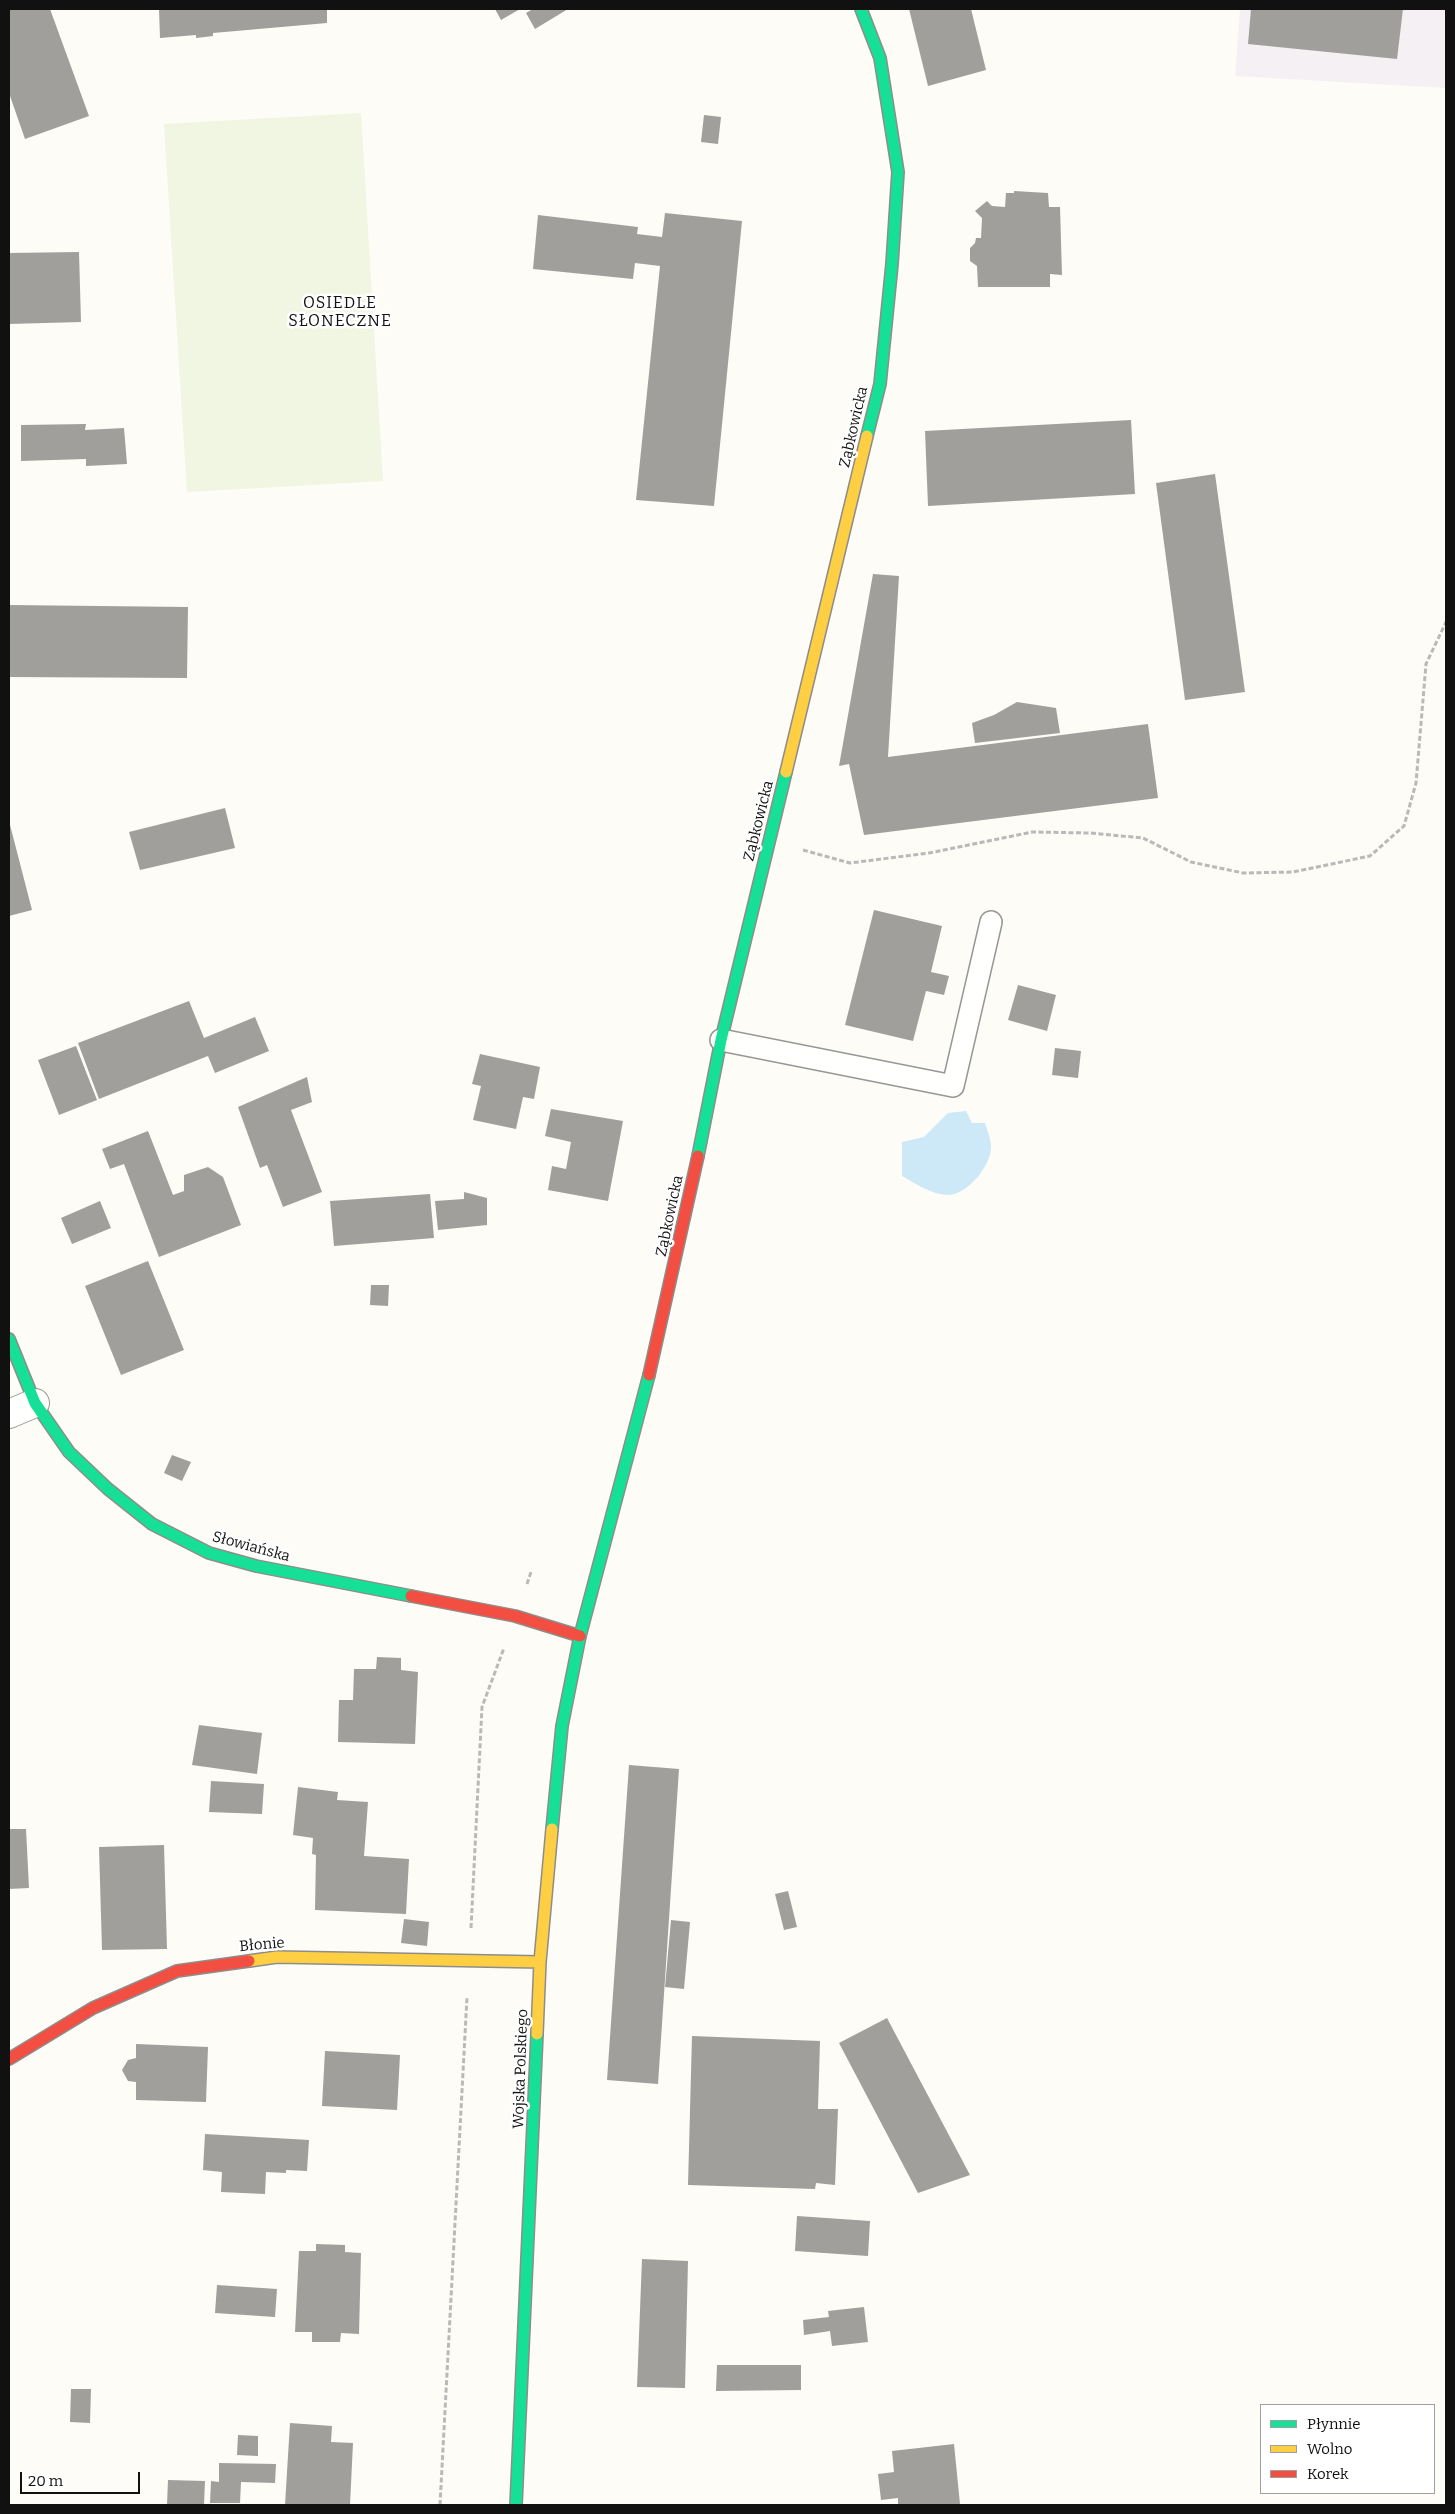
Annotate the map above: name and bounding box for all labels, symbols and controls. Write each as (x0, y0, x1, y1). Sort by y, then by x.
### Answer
district label: OSIEDLE SŁONECZNE (287, 294, 393, 332)
street label: Ząbkowicka (836, 385, 872, 469)
street label: Ząbkowicka (740, 779, 778, 863)
street label: Ząbkowicka (653, 1174, 687, 1258)
street label: Słowiańska (210, 1528, 292, 1566)
street label: Błonie (239, 1934, 285, 1956)
street label: Wojska Polskiego (510, 2009, 532, 2129)
legend (1260, 2404, 1435, 2494)
text: Płynnie (1307, 2415, 1361, 2433)
text: Wolno (1307, 2440, 1352, 2458)
scale bar (22, 2462, 142, 2494)
text: Korek (1307, 2465, 1349, 2483)
text: 20 m (28, 2472, 63, 2490)

